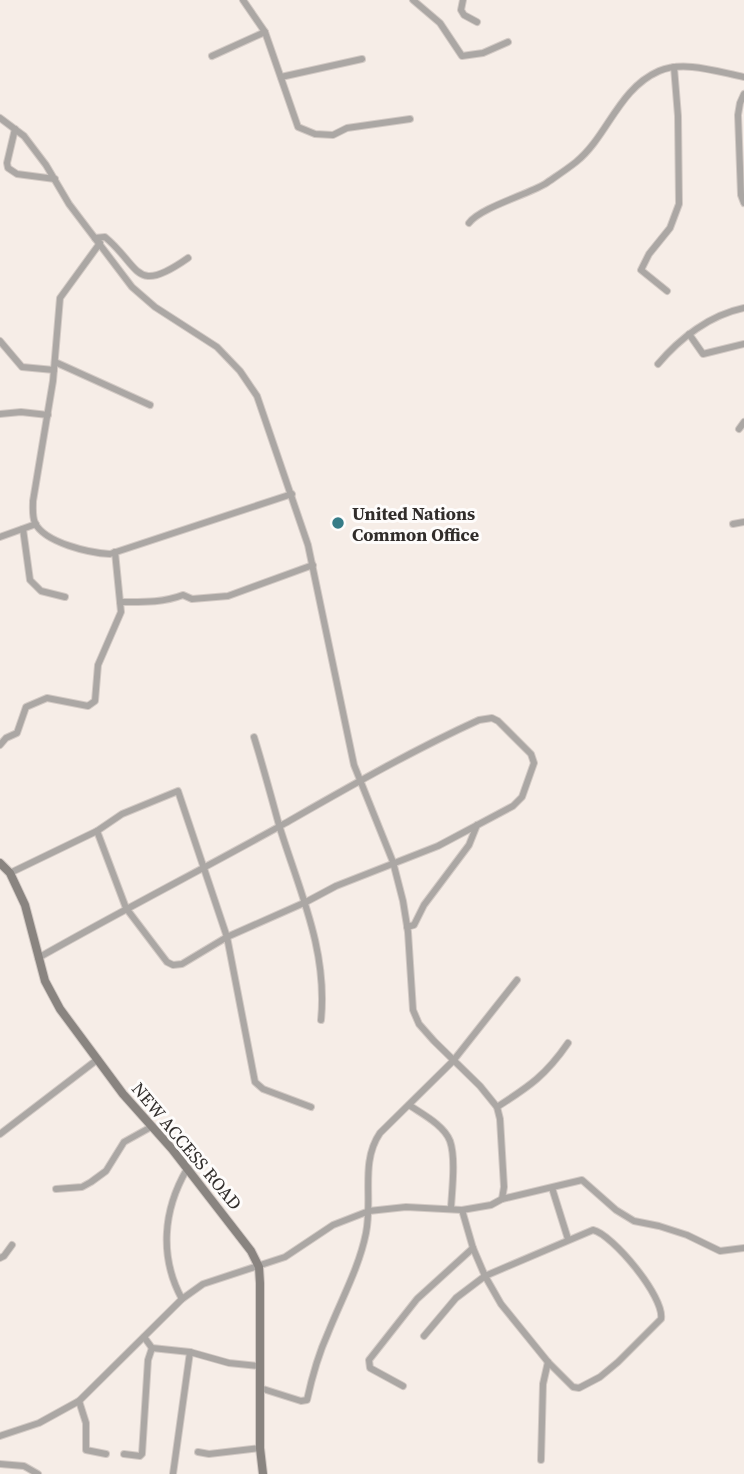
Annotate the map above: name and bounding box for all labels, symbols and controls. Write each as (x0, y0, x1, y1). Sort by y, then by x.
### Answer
place label: United Nations Common Office (352, 501, 479, 547)
marker: United Nations Common Office (330, 515, 346, 531)
street label: NEW ACCESS ROAD (126, 1077, 248, 1215)

